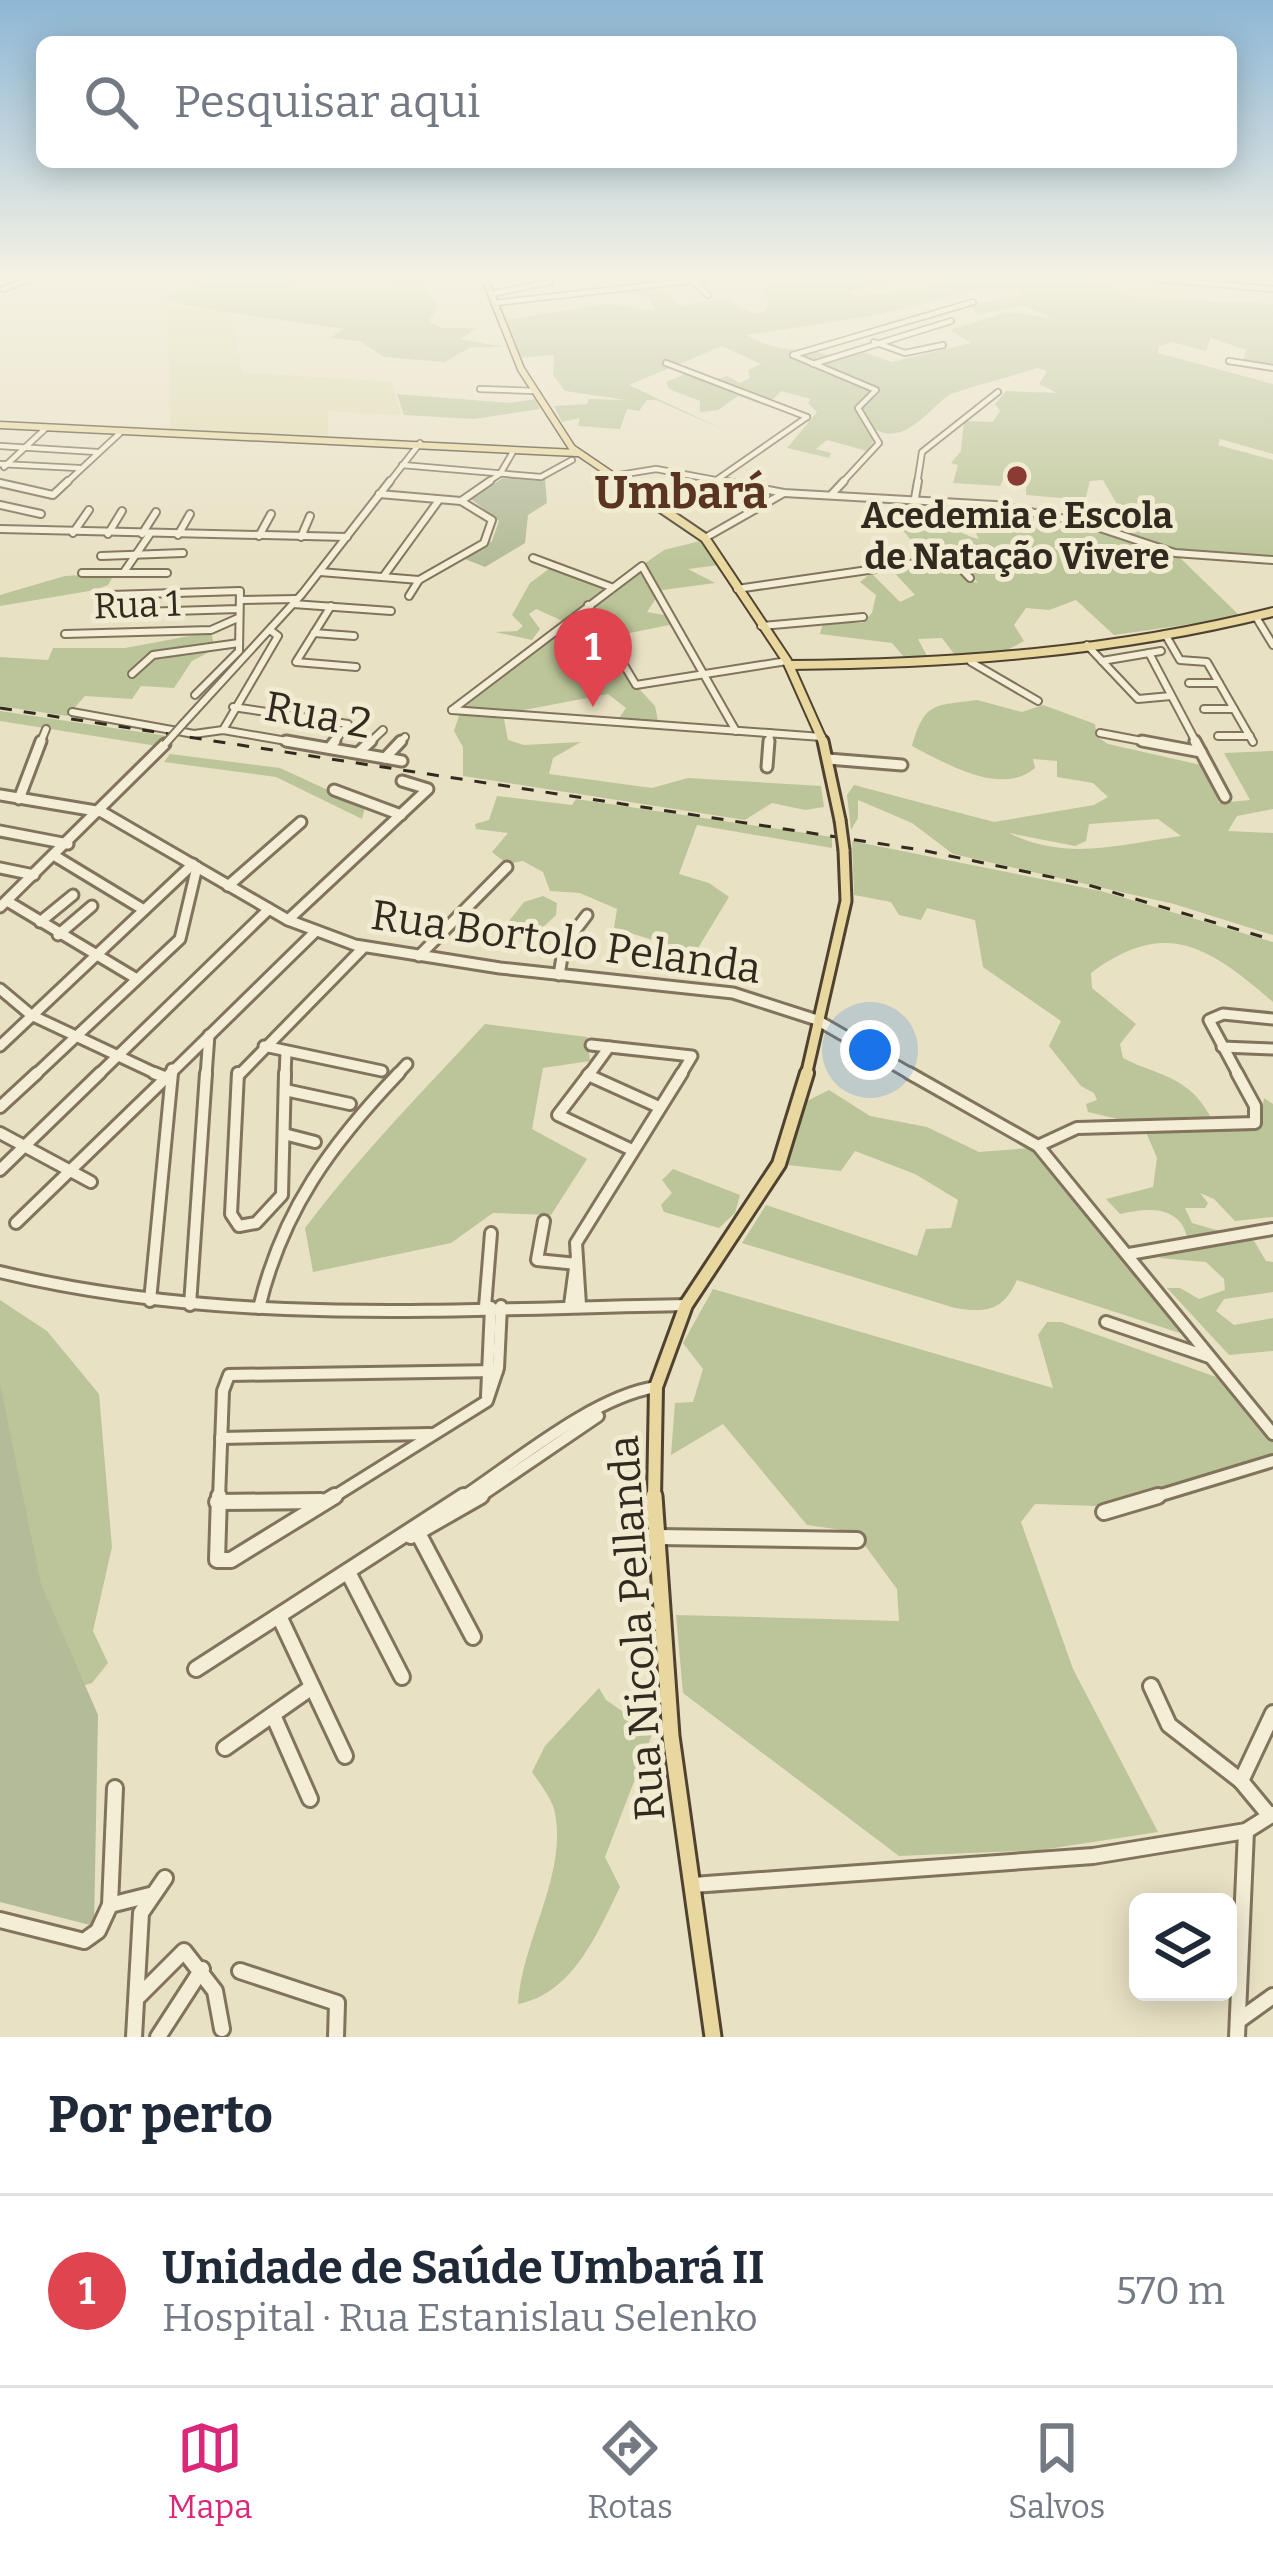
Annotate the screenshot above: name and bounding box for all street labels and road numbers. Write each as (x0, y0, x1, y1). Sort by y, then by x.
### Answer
street label: Rua 1 (93, 581, 182, 629)
street label: Rua 2 (261, 681, 375, 749)
street label: Rua Bortolo Pelanda (368, 890, 764, 994)
street label: Rua Nicola Pellanda (599, 1434, 675, 1822)

